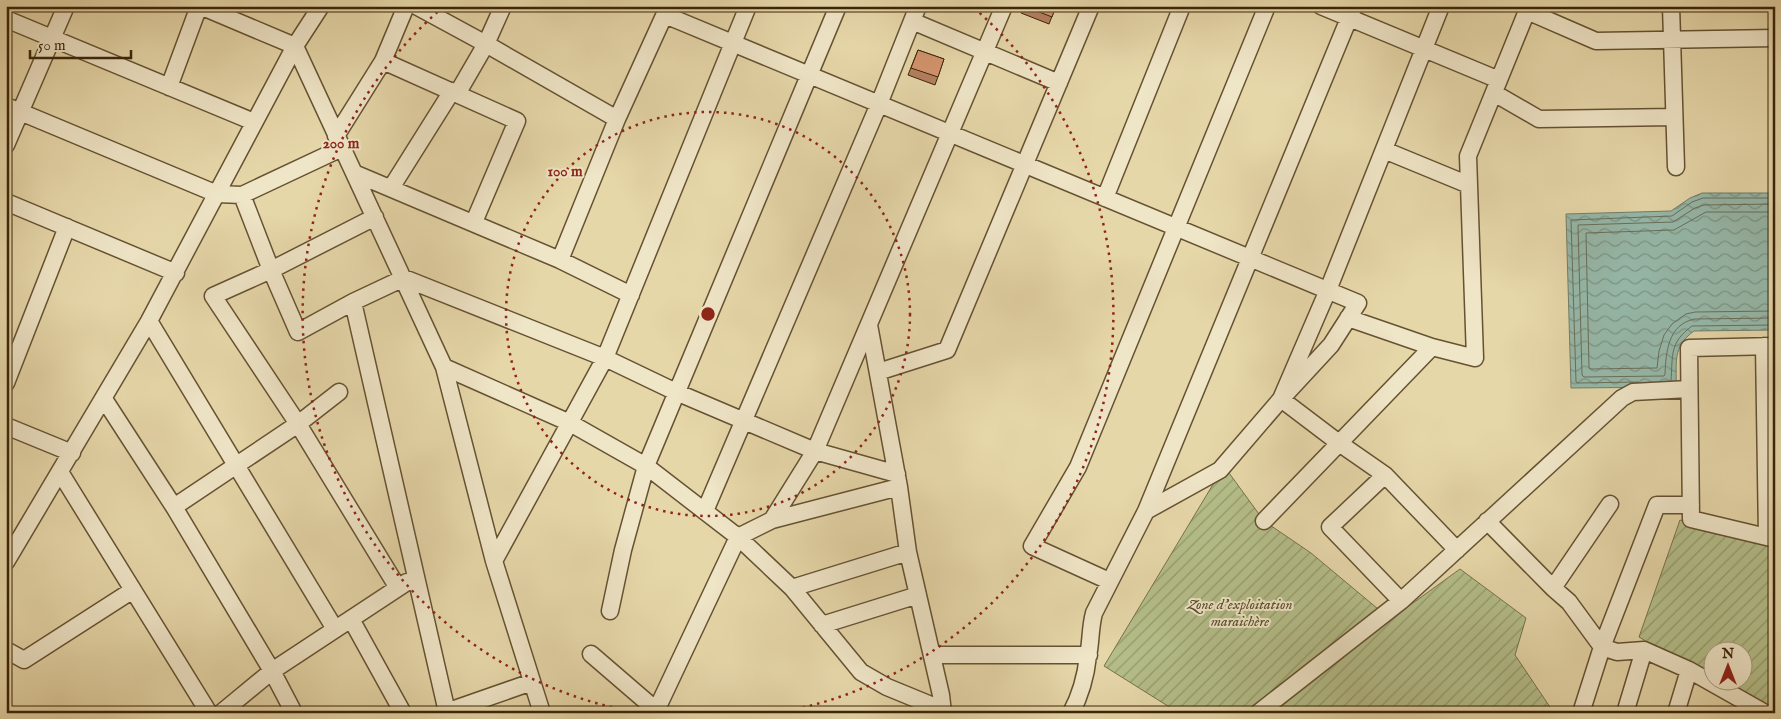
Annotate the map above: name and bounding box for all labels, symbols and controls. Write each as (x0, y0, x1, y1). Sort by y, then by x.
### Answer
scale bar (30, 28, 131, 60)
text: 50 m (38, 36, 66, 55)
text: 200 m (323, 134, 360, 153)
text: 100 m (547, 162, 583, 181)
centre of rings (699, 305, 717, 323)
park label: Zone d'exploitation maraichère (1186, 595, 1292, 631)
north arrow (1704, 642, 1754, 692)
text: N (1721, 645, 1734, 663)

